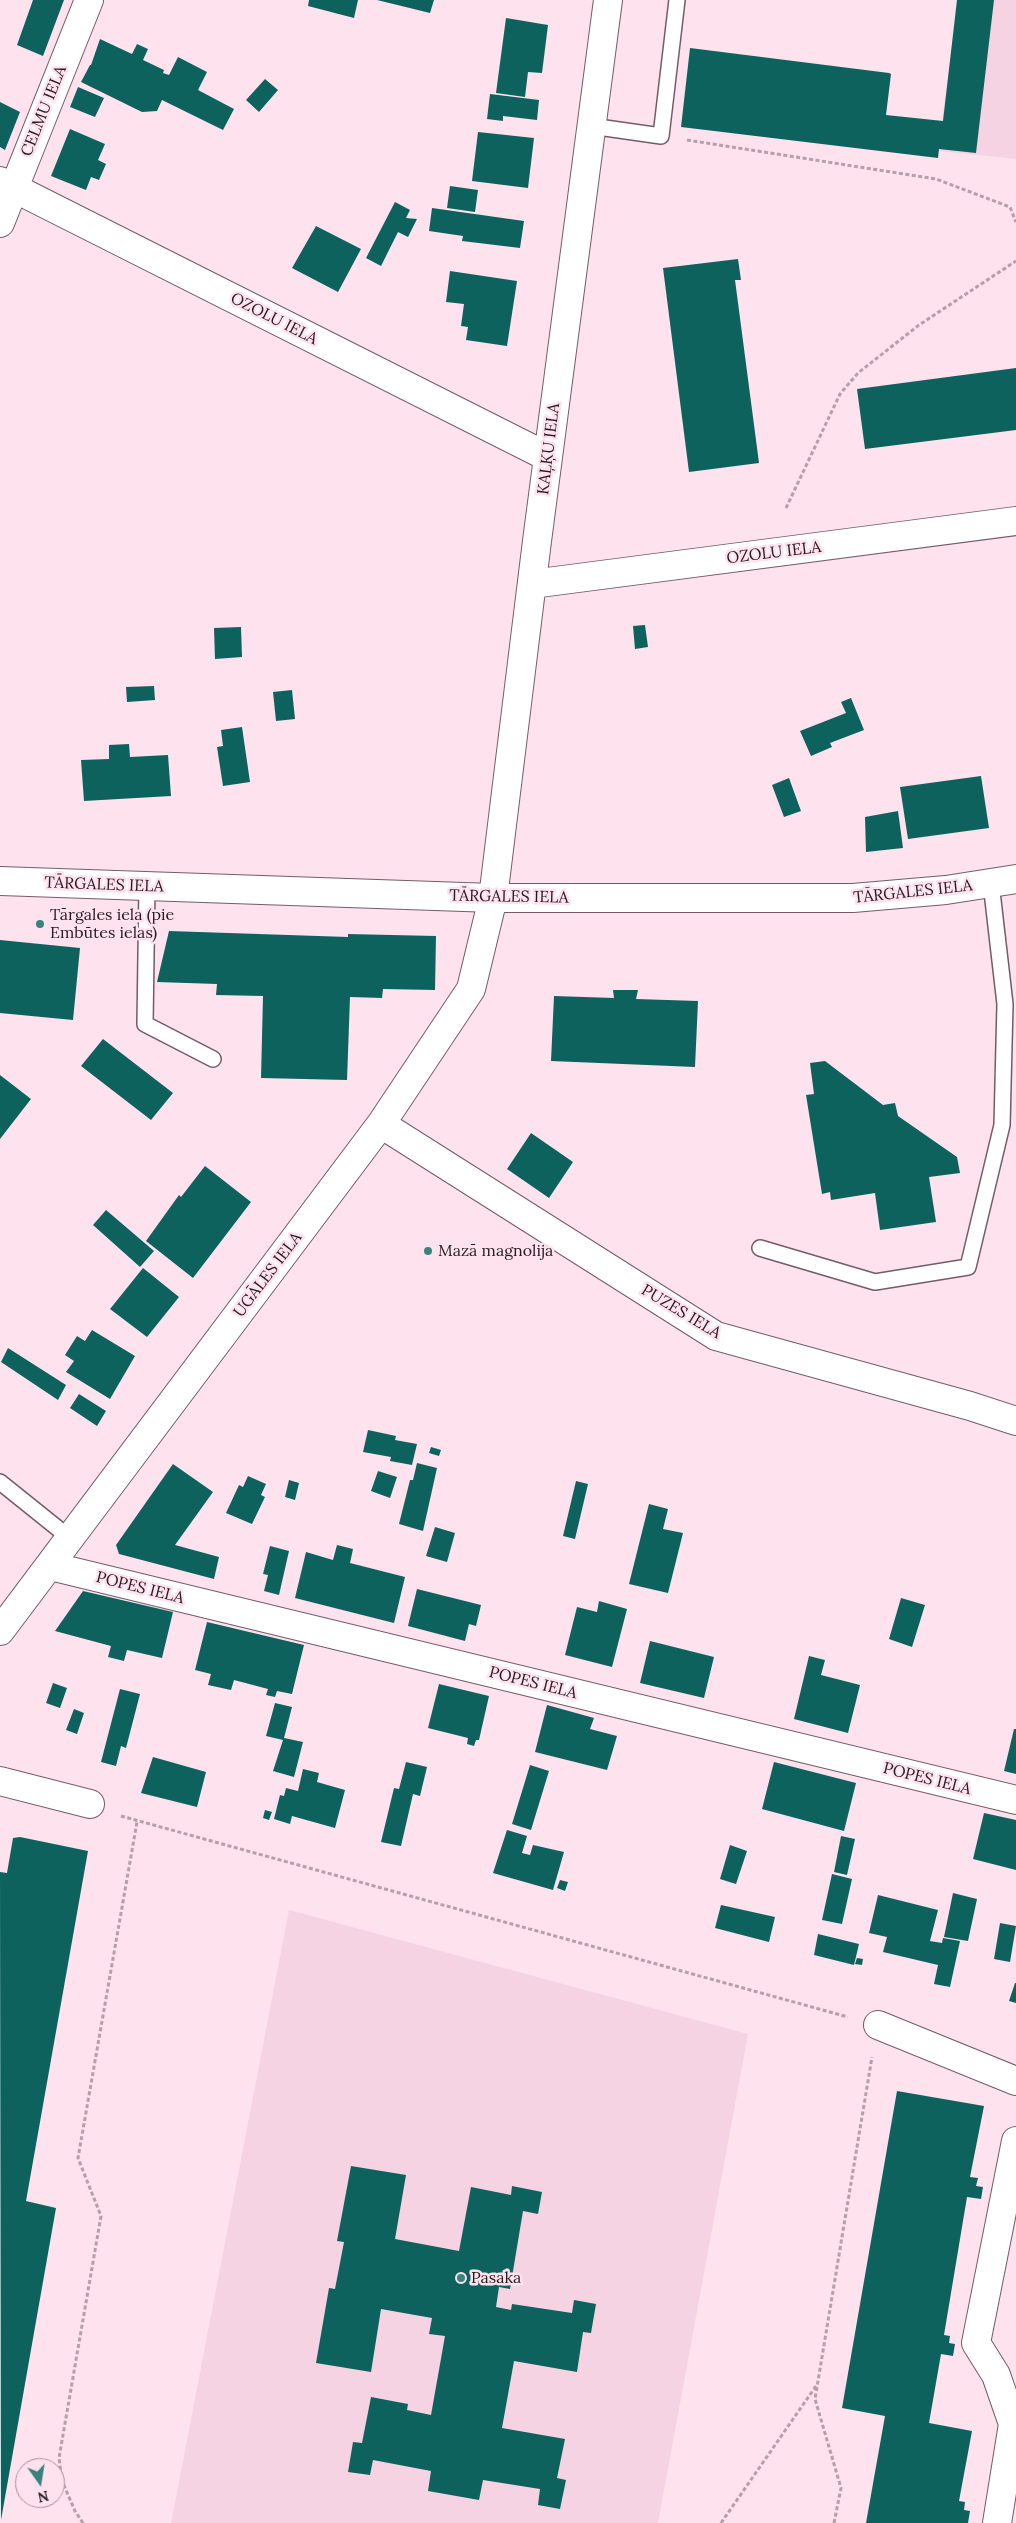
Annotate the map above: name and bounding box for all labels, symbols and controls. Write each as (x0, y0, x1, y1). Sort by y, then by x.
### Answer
street label: CELMU IELA (17, 63, 71, 159)
street label: OZOLU IELA (227, 289, 321, 349)
street label: KAĻĶU IELA (534, 402, 564, 496)
street label: OZOLU IELA (726, 538, 822, 568)
street label: TĀRGALES IELA (44, 873, 164, 897)
street label: TĀRGALES IELA (853, 876, 973, 908)
street label: TĀRGALES IELA (449, 886, 569, 908)
place label: Tārgales iela (pie Embūtes ielas) (50, 905, 174, 943)
marker: Tārgales iela (pie Embūtes ielas) (34, 918, 46, 930)
street label: UGĀLES IELA (230, 1229, 306, 1321)
place label: Mazā magnolija (438, 1241, 553, 1261)
marker: Mazā magnolija (422, 1245, 434, 1257)
street label: PUZES IELA (638, 1281, 724, 1343)
street label: POPES IELA (94, 1568, 186, 1608)
street label: POPES IELA (487, 1663, 579, 1703)
street label: POPES IELA (881, 1759, 973, 1799)
place label: Pasaka (471, 2268, 521, 2288)
marker: Pasaka (455, 2272, 467, 2284)
north arrow (15, 2458, 65, 2508)
text: N (36, 2487, 50, 2507)

